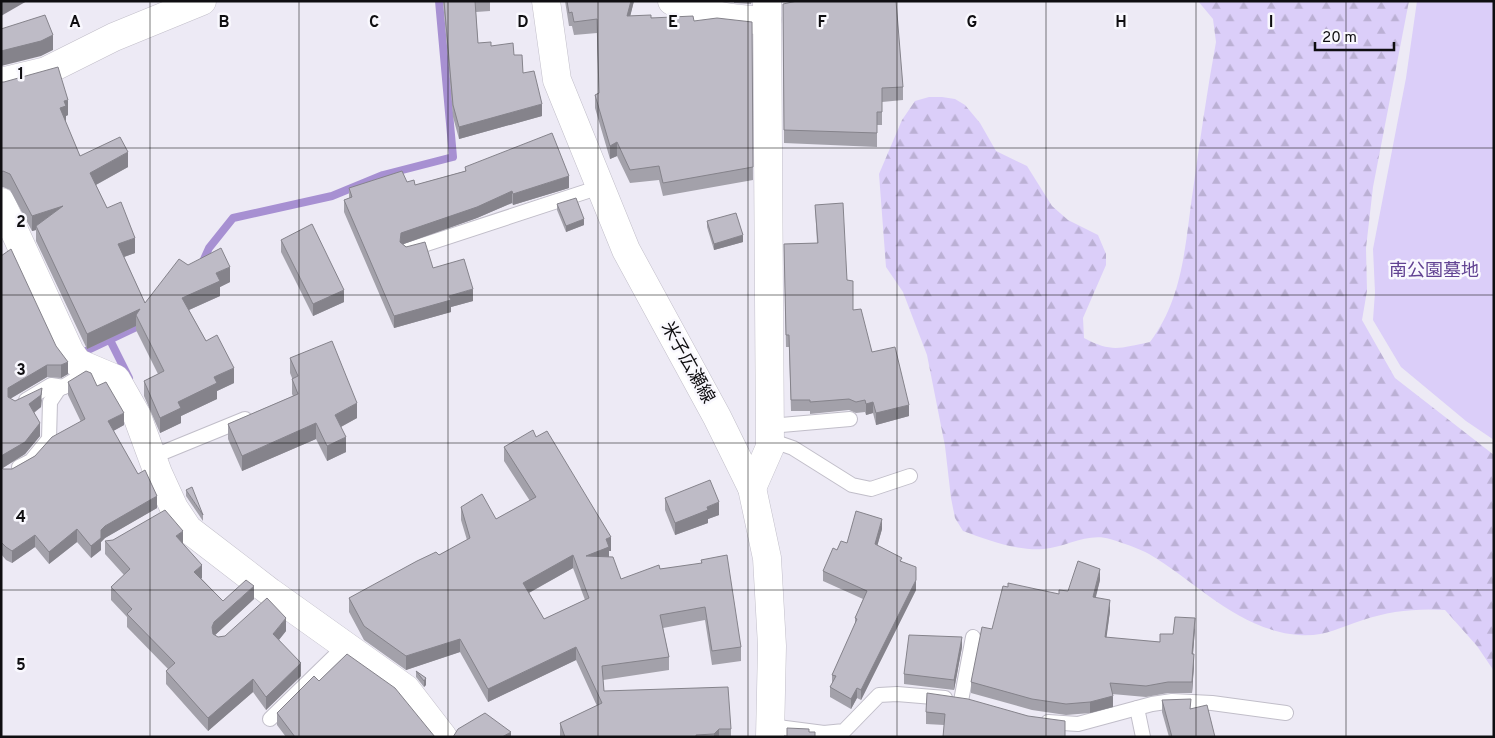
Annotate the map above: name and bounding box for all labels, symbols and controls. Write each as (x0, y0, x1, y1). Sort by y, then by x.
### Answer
text: A (69, 13, 81, 33)
text: B (218, 13, 230, 33)
text: C (369, 13, 379, 33)
text: D (517, 13, 529, 33)
text: E (668, 13, 678, 33)
text: F (817, 13, 827, 33)
text: G (967, 13, 977, 33)
text: H (1115, 13, 1127, 33)
text: I (1269, 13, 1273, 33)
scale bar (1315, 20, 1394, 52)
text: 20 m (1322, 29, 1357, 48)
text: 1 (18, 65, 24, 85)
text: 2 (16, 213, 26, 233)
park label: 南公園墓地 (1389, 260, 1479, 283)
street label: 米子広瀬線 (655, 318, 719, 408)
text: 3 (16, 361, 26, 381)
text: 4 (16, 508, 26, 528)
text: 5 (16, 656, 26, 676)

